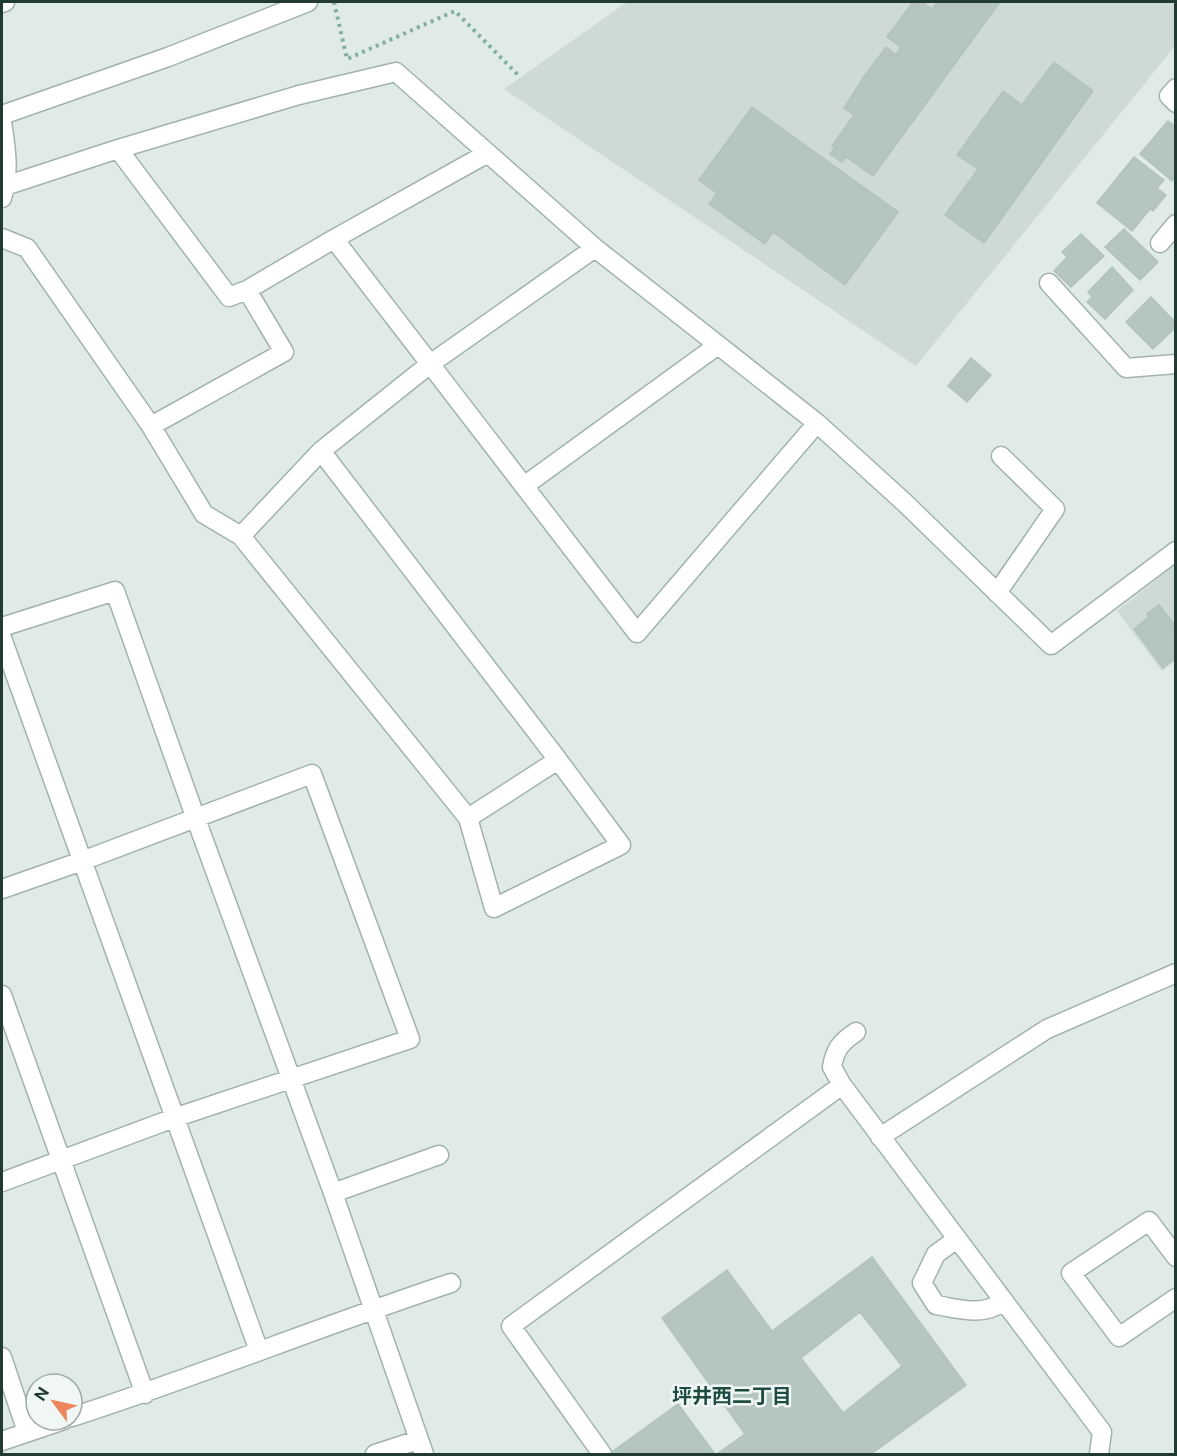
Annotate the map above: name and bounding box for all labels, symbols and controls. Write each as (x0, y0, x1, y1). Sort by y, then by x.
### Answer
north arrow (24, 1372, 84, 1432)
text: N (30, 1384, 53, 1405)
district label: 坪井西二丁目 (672, 1384, 792, 1408)

